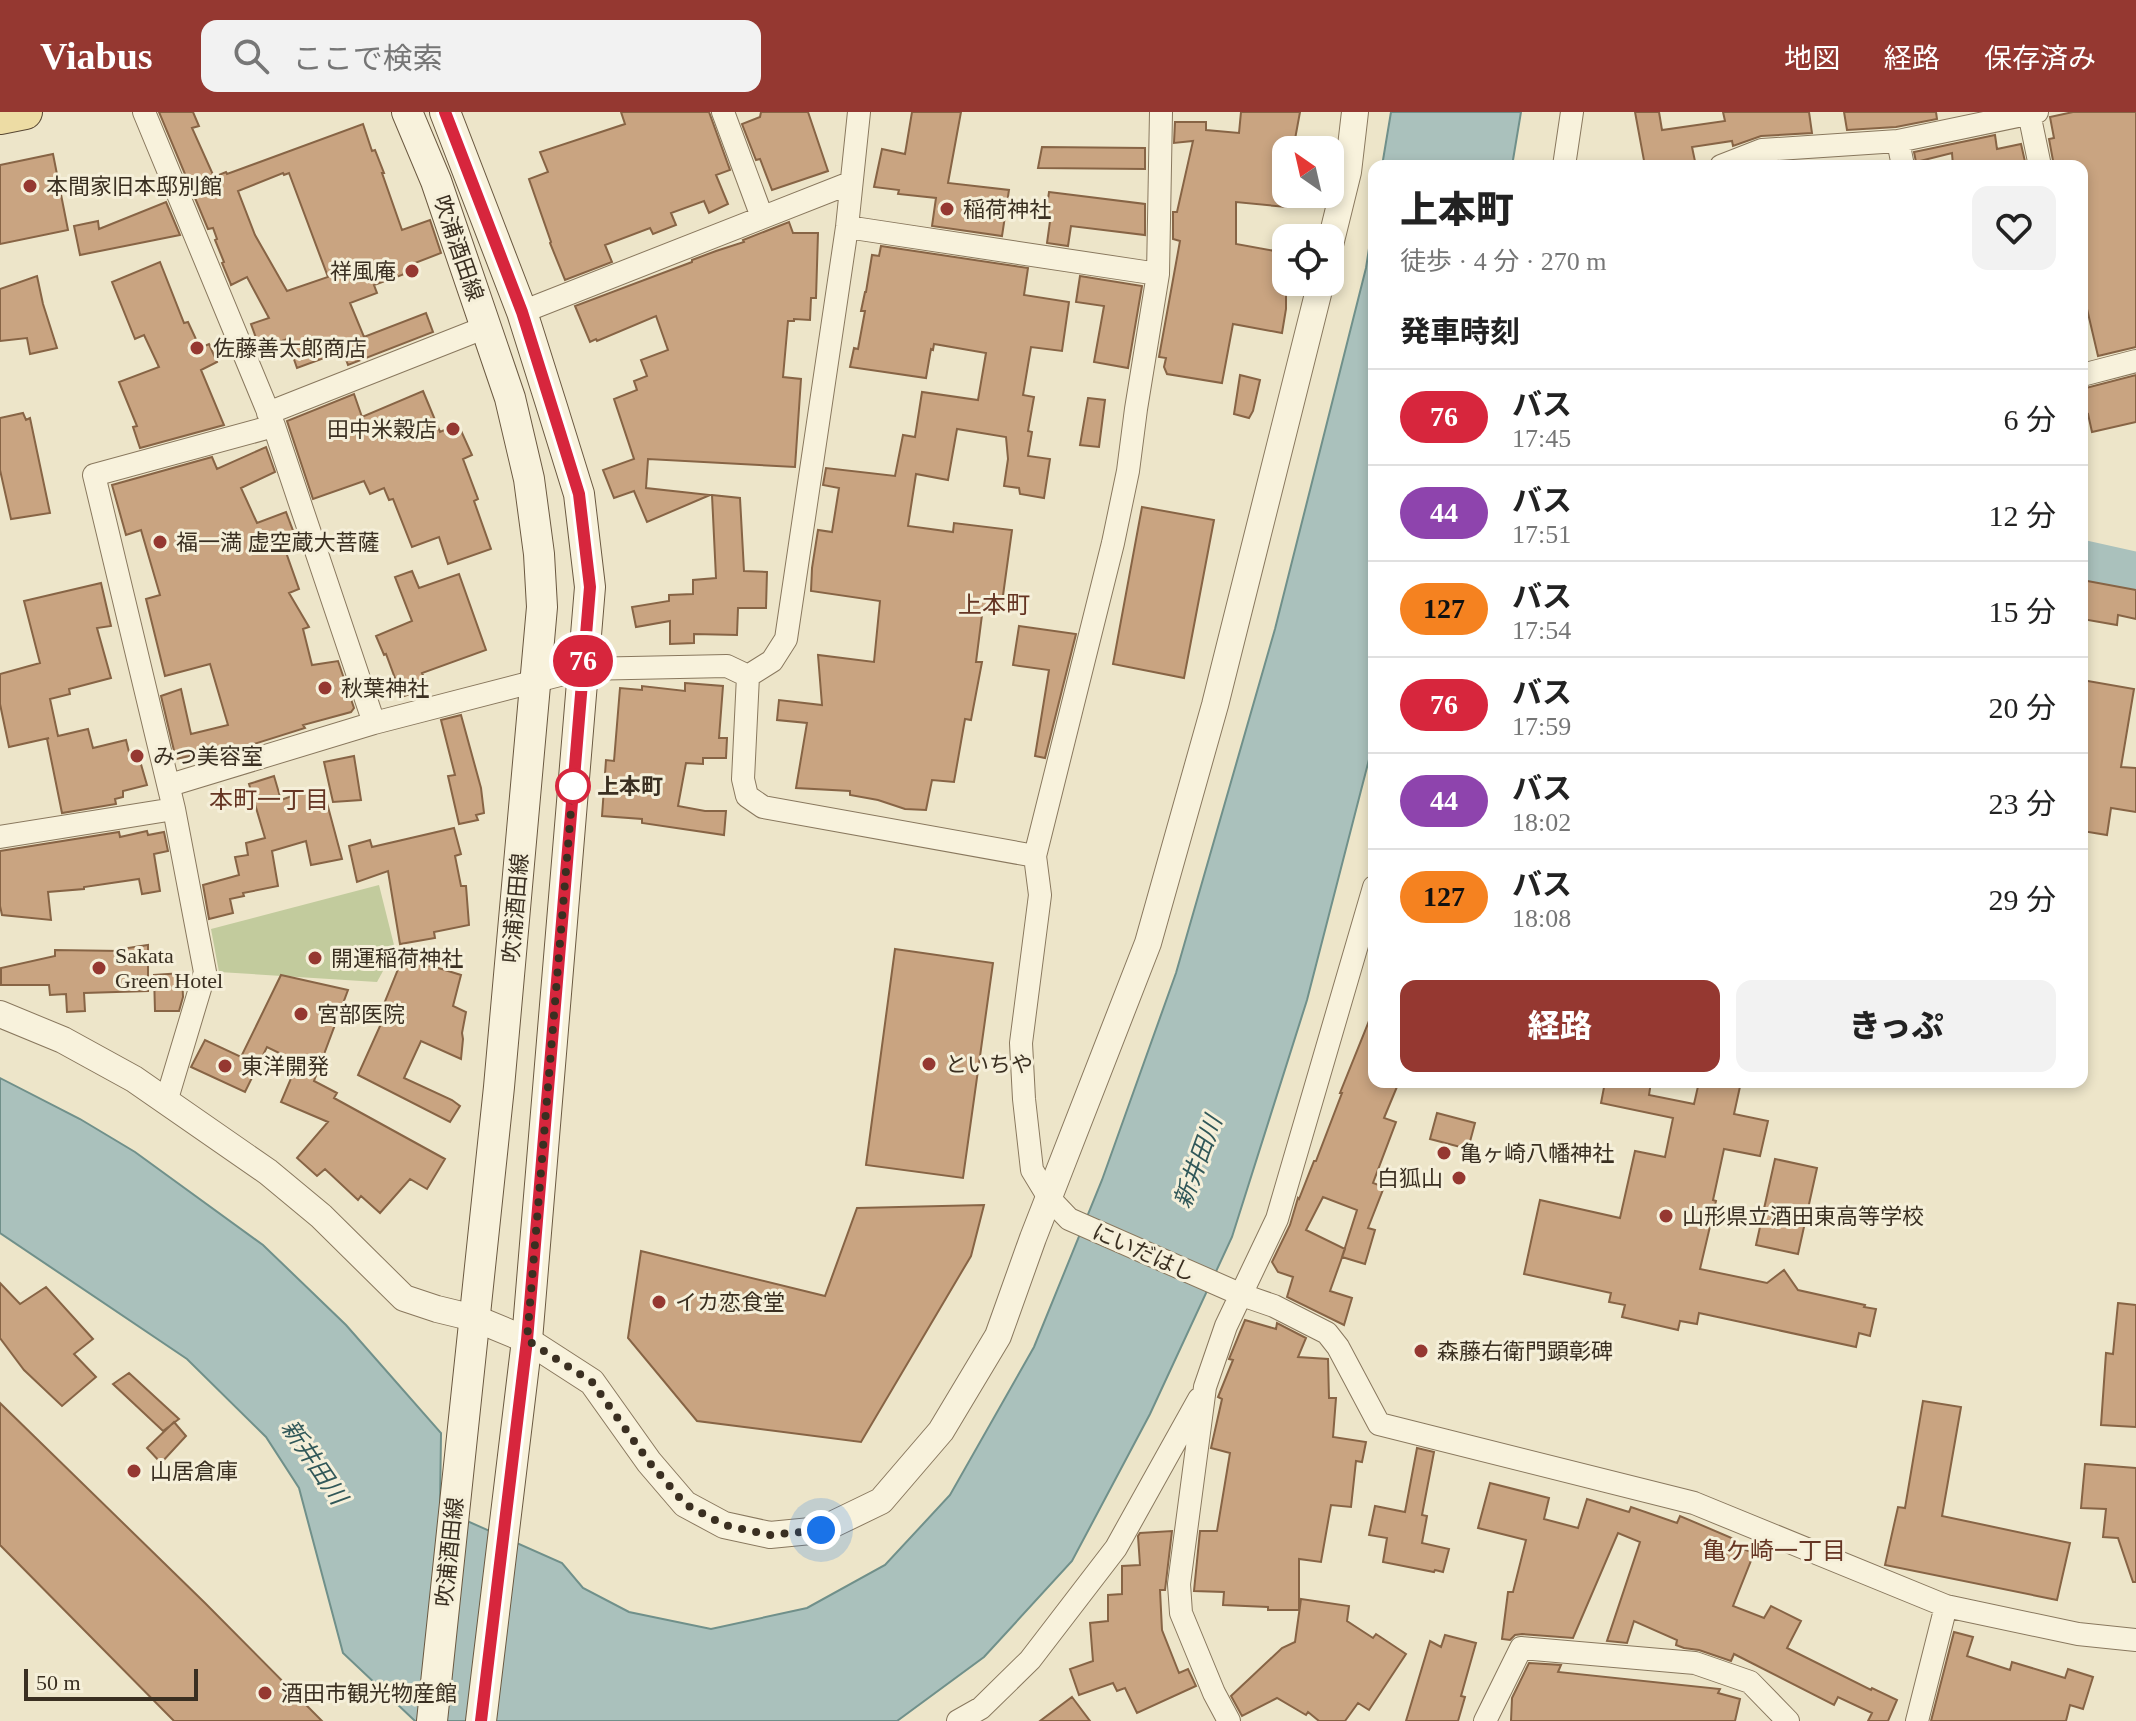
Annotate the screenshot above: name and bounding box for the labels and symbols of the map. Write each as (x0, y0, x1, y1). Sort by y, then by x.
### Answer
north arrow (1272, 136, 1344, 208)
place label: 本間家旧本邸別館 (46, 174, 222, 199)
marker: 本間家旧本邸別館 (21, 177, 39, 195)
street label: 吹浦酒田線 (429, 192, 488, 304)
place label: 稲荷神社 (963, 197, 1051, 222)
marker: 稲荷神社 (938, 200, 956, 218)
place label: 祥風庵 (330, 259, 396, 284)
marker: 祥風庵 (403, 262, 421, 280)
place label: 佐藤善太郎商店 (213, 336, 367, 361)
marker: 佐藤善太郎商店 (188, 339, 206, 357)
place label: 田中米穀店 (327, 417, 437, 442)
marker: 田中米穀店 (444, 420, 462, 438)
place label: 福一満 虚空蔵大菩薩 (176, 530, 380, 555)
marker: 福一満 虚空蔵大菩薩 (151, 533, 169, 551)
district label: 上本町 (958, 592, 1030, 618)
line badge: 76 (547, 635, 619, 687)
place label: 秋葉神社 (341, 676, 429, 701)
marker: 秋葉神社 (316, 679, 334, 697)
place label: みつ美容室 (153, 744, 263, 769)
marker: みつ美容室 (128, 747, 146, 765)
marker: 上本町 (556, 769, 590, 803)
place label: 上本町 (597, 774, 663, 799)
district label: 本町一丁目 (209, 787, 329, 813)
street label: 吹浦酒田線 (498, 852, 533, 964)
place label: Sakata Green Hotel (115, 943, 223, 993)
place label: 開運稲荷神社 (331, 946, 463, 971)
marker: 開運稲荷神社 (306, 949, 324, 967)
marker: Sakata Green Hotel (90, 959, 108, 977)
place label: 宮部医院 (317, 1002, 405, 1027)
marker: 宮部医院 (292, 1005, 310, 1023)
place label: といちや (945, 1052, 1033, 1077)
place label: 東洋開発 (241, 1054, 329, 1079)
marker: といちや (920, 1055, 938, 1073)
marker: 東洋開発 (216, 1057, 234, 1075)
water label: 新井田川 (1169, 1110, 1228, 1212)
place label: 亀ヶ崎八幡神社 (1460, 1141, 1614, 1166)
marker: 亀ヶ崎八幡神社 (1435, 1144, 1453, 1162)
place label: 白狐山 (1377, 1166, 1443, 1191)
marker: 白狐山 (1450, 1169, 1468, 1187)
place label: 山形県立酒田東高等学校 (1682, 1204, 1924, 1229)
marker: 山形県立酒田東高等学校 (1657, 1207, 1675, 1225)
street label: にいだはし (1088, 1219, 1199, 1286)
place label: イカ恋食堂 (675, 1290, 785, 1315)
marker: イカ恋食堂 (650, 1293, 668, 1311)
place label: 森藤右衛門顕彰碑 (1437, 1339, 1613, 1364)
marker: 森藤右衛門顕彰碑 (1412, 1342, 1430, 1360)
water label: 新井田川 (276, 1415, 353, 1512)
place label: 山居倉庫 (150, 1459, 238, 1484)
marker: 山居倉庫 (125, 1462, 143, 1480)
street label: 吹浦酒田線 (431, 1496, 468, 1608)
your location (801, 1510, 841, 1550)
district label: 亀ケ崎一丁目 (1702, 1538, 1846, 1564)
scale bar (24, 1665, 198, 1701)
place label: 酒田市観光物産館 (281, 1681, 457, 1706)
marker: 酒田市観光物産館 (256, 1684, 274, 1702)

